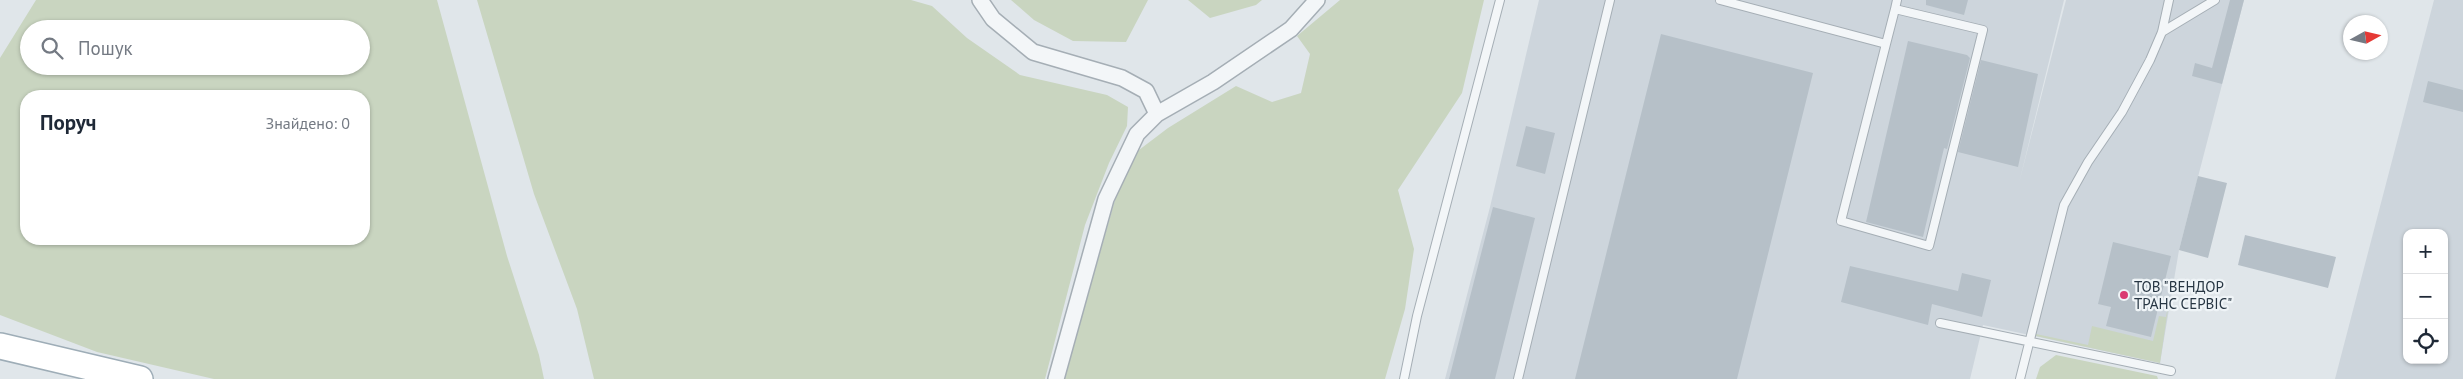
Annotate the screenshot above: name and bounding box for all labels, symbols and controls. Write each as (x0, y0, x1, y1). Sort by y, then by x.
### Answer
north arrow (2343, 15, 2388, 60)
search box (20, 20, 370, 75)
icon: search (38, 34, 66, 62)
text: Пошук (78, 36, 133, 60)
text: Поруч (40, 109, 96, 136)
text: Знайдено: 0 (266, 113, 350, 133)
map controls (2403, 229, 2448, 364)
button: + (2403, 229, 2448, 274)
button: − (2403, 274, 2448, 319)
place label: ТОВ "ВЕНДОР ТРАНС СЕРВІС" (2134, 277, 2232, 313)
marker: ТОВ "ВЕНДОР ТРАНС СЕРВІС" (2118, 289, 2130, 301)
button: locate (2403, 319, 2448, 364)

